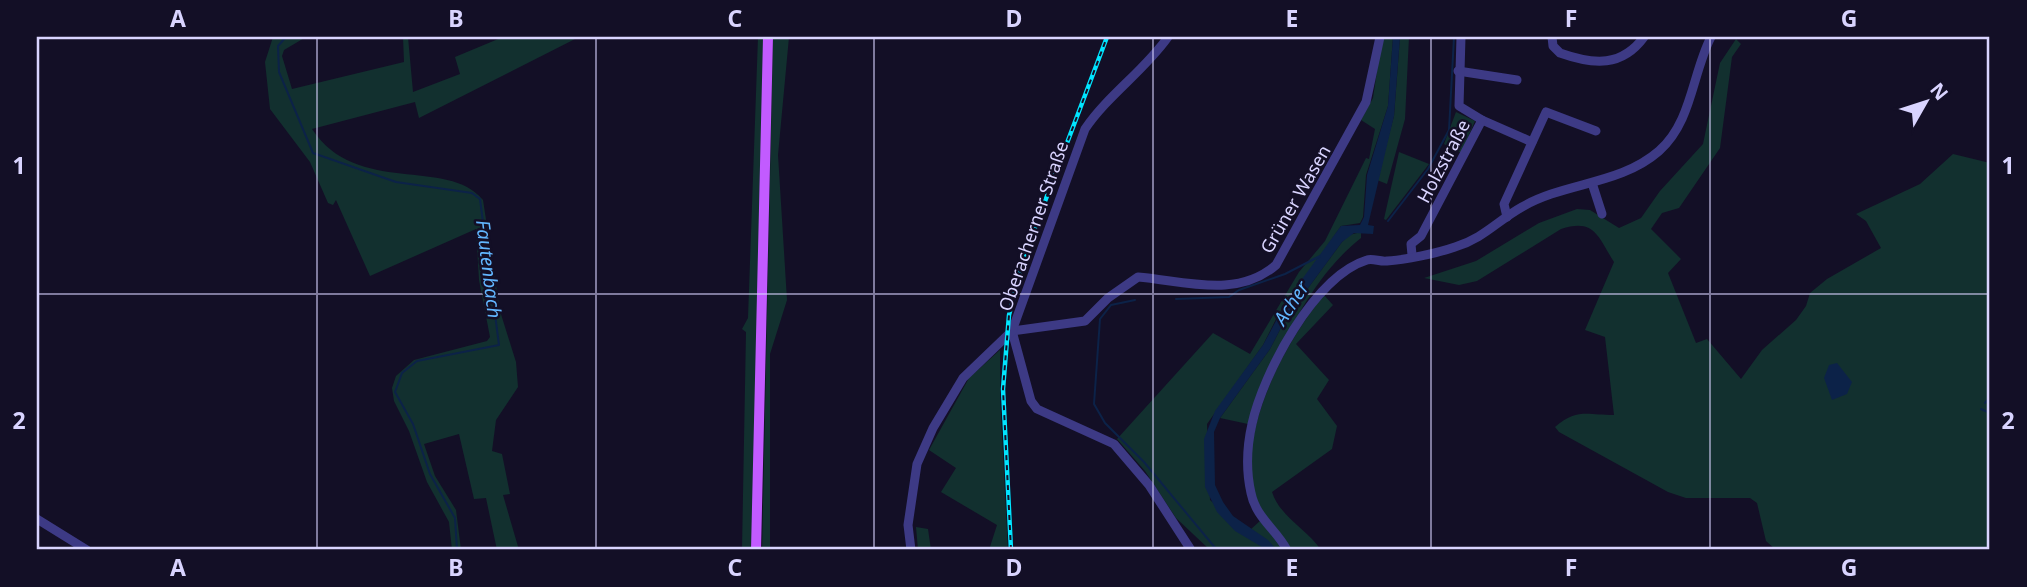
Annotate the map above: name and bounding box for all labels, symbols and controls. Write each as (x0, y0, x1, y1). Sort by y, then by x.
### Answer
text: A (170, 2, 186, 34)
text: B (448, 2, 464, 34)
text: C (728, 2, 743, 34)
text: D (1006, 2, 1022, 34)
text: E (1286, 2, 1298, 34)
text: F (1565, 2, 1577, 34)
text: G (1841, 2, 1857, 34)
north arrow (1890, 66, 1960, 136)
text: N (1924, 77, 1954, 105)
street label: Holzstraße (1411, 115, 1475, 207)
street label: Oberacherner Straße (993, 138, 1073, 314)
street label: Grüner Wasen (1254, 140, 1336, 258)
text: 1 (12, 149, 26, 181)
text: 1 (2001, 149, 2015, 181)
water label: Fautenbach (470, 218, 508, 320)
water label: Acher (1266, 275, 1316, 332)
text: 2 (12, 404, 26, 436)
text: 2 (2001, 404, 2015, 436)
text: A (170, 551, 186, 583)
text: B (448, 551, 464, 583)
text: C (728, 551, 743, 583)
text: D (1006, 551, 1022, 583)
text: E (1286, 551, 1298, 583)
text: F (1565, 551, 1577, 583)
text: G (1841, 551, 1857, 583)

